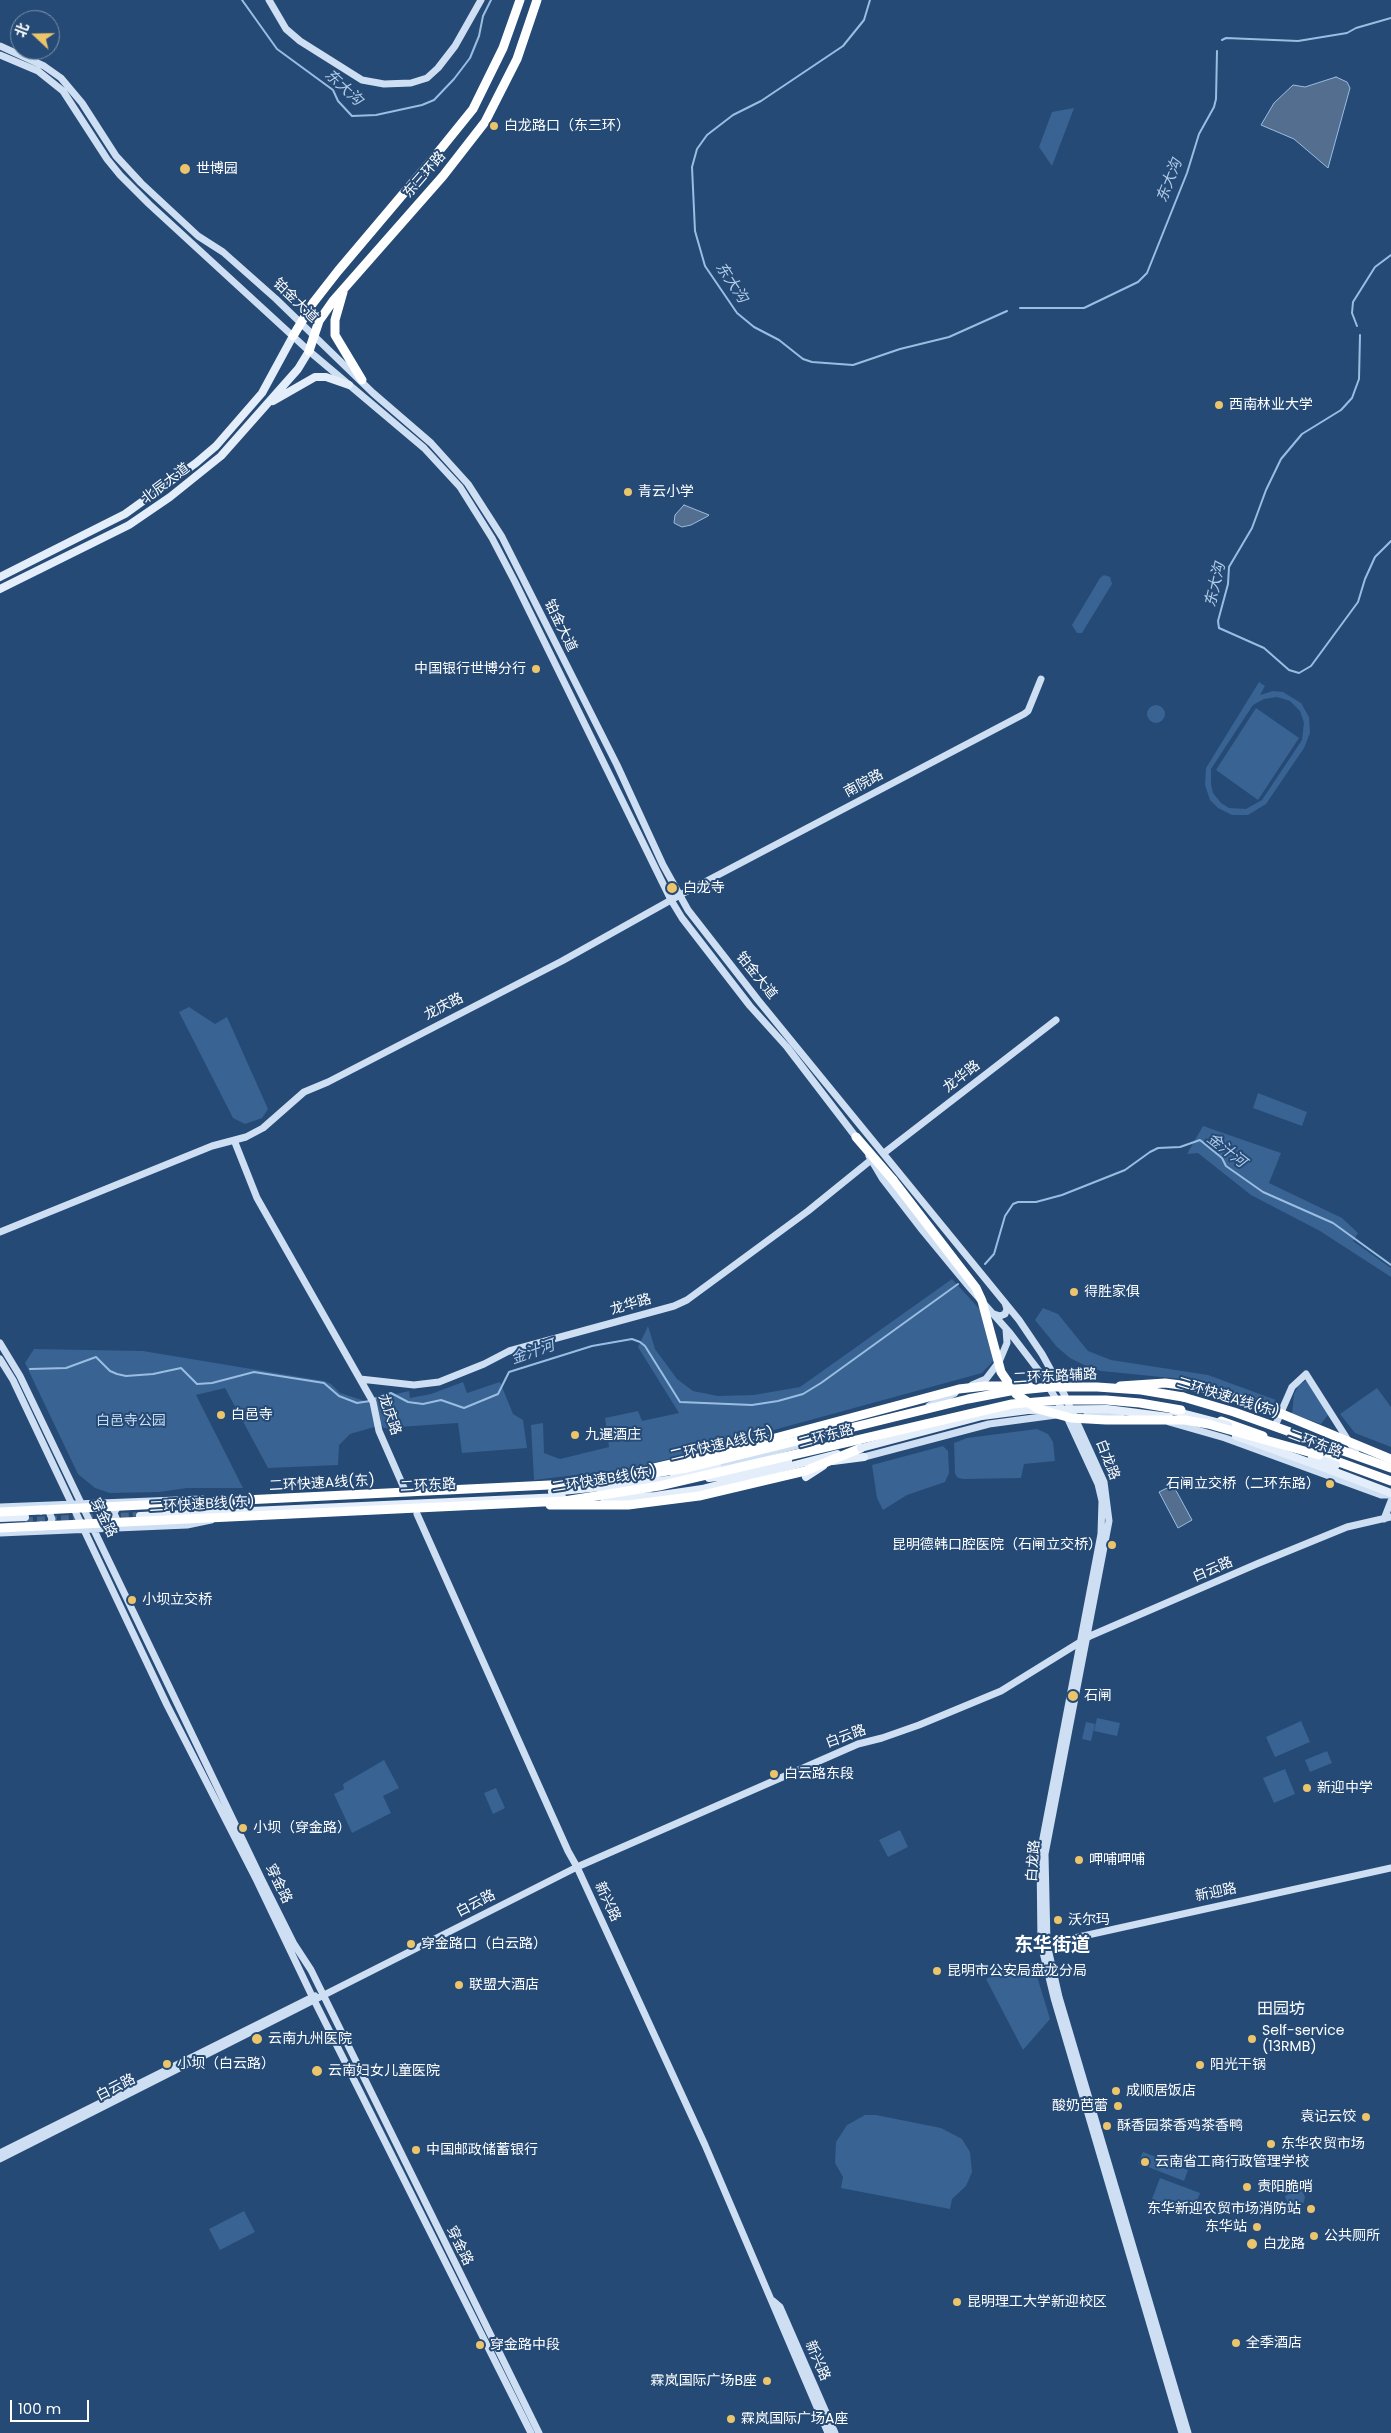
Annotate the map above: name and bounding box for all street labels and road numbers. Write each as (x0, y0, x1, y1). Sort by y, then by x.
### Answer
street label: 东三环路 (400, 148, 450, 202)
street label: 铂金大道 (269, 276, 321, 326)
street label: 北辰大道 (139, 460, 193, 508)
street label: 铂金大道 (540, 597, 580, 655)
street label: 南院路 (842, 767, 886, 801)
street label: 铂金大道 (732, 949, 780, 1003)
street label: 龙庆路 (421, 990, 467, 1024)
street label: 龙华路 (940, 1057, 984, 1097)
street label: 龙华路 (608, 1291, 654, 1319)
street label: 二环东路辅路 (1013, 1366, 1097, 1388)
street label: 二环快速A线(东) (1175, 1374, 1281, 1422)
street label: 龙庆路 (374, 1392, 404, 1438)
street label: 二环东路 (797, 1422, 855, 1452)
street label: 二环快速A线(东) (668, 1425, 776, 1465)
street label: 二环东路 (1286, 1427, 1344, 1461)
street label: 白龙路 (1092, 1437, 1122, 1483)
street label: 二环快速B线(东) (551, 1463, 657, 1497)
street label: 二环快速A线(东) (269, 1473, 375, 1495)
street label: 二环东路 (400, 1476, 456, 1496)
street label: 二环快速B线(东) (149, 1494, 255, 1516)
street label: 穿金路 (86, 1495, 120, 1541)
street label: 白云路 (1190, 1554, 1236, 1586)
street label: 白云路 (823, 1722, 869, 1752)
street label: 白龙路 (1024, 1839, 1044, 1883)
street label: 穿金路 (261, 1861, 295, 1907)
street label: 新兴路 (591, 1879, 623, 1925)
street label: 新迎路 (1194, 1880, 1238, 1906)
street label: 白云路 (453, 1887, 499, 1921)
street label: 白云路 (93, 2071, 139, 2105)
street label: 穿金路 (442, 2223, 476, 2269)
street label: 新兴路 (801, 2338, 833, 2384)

